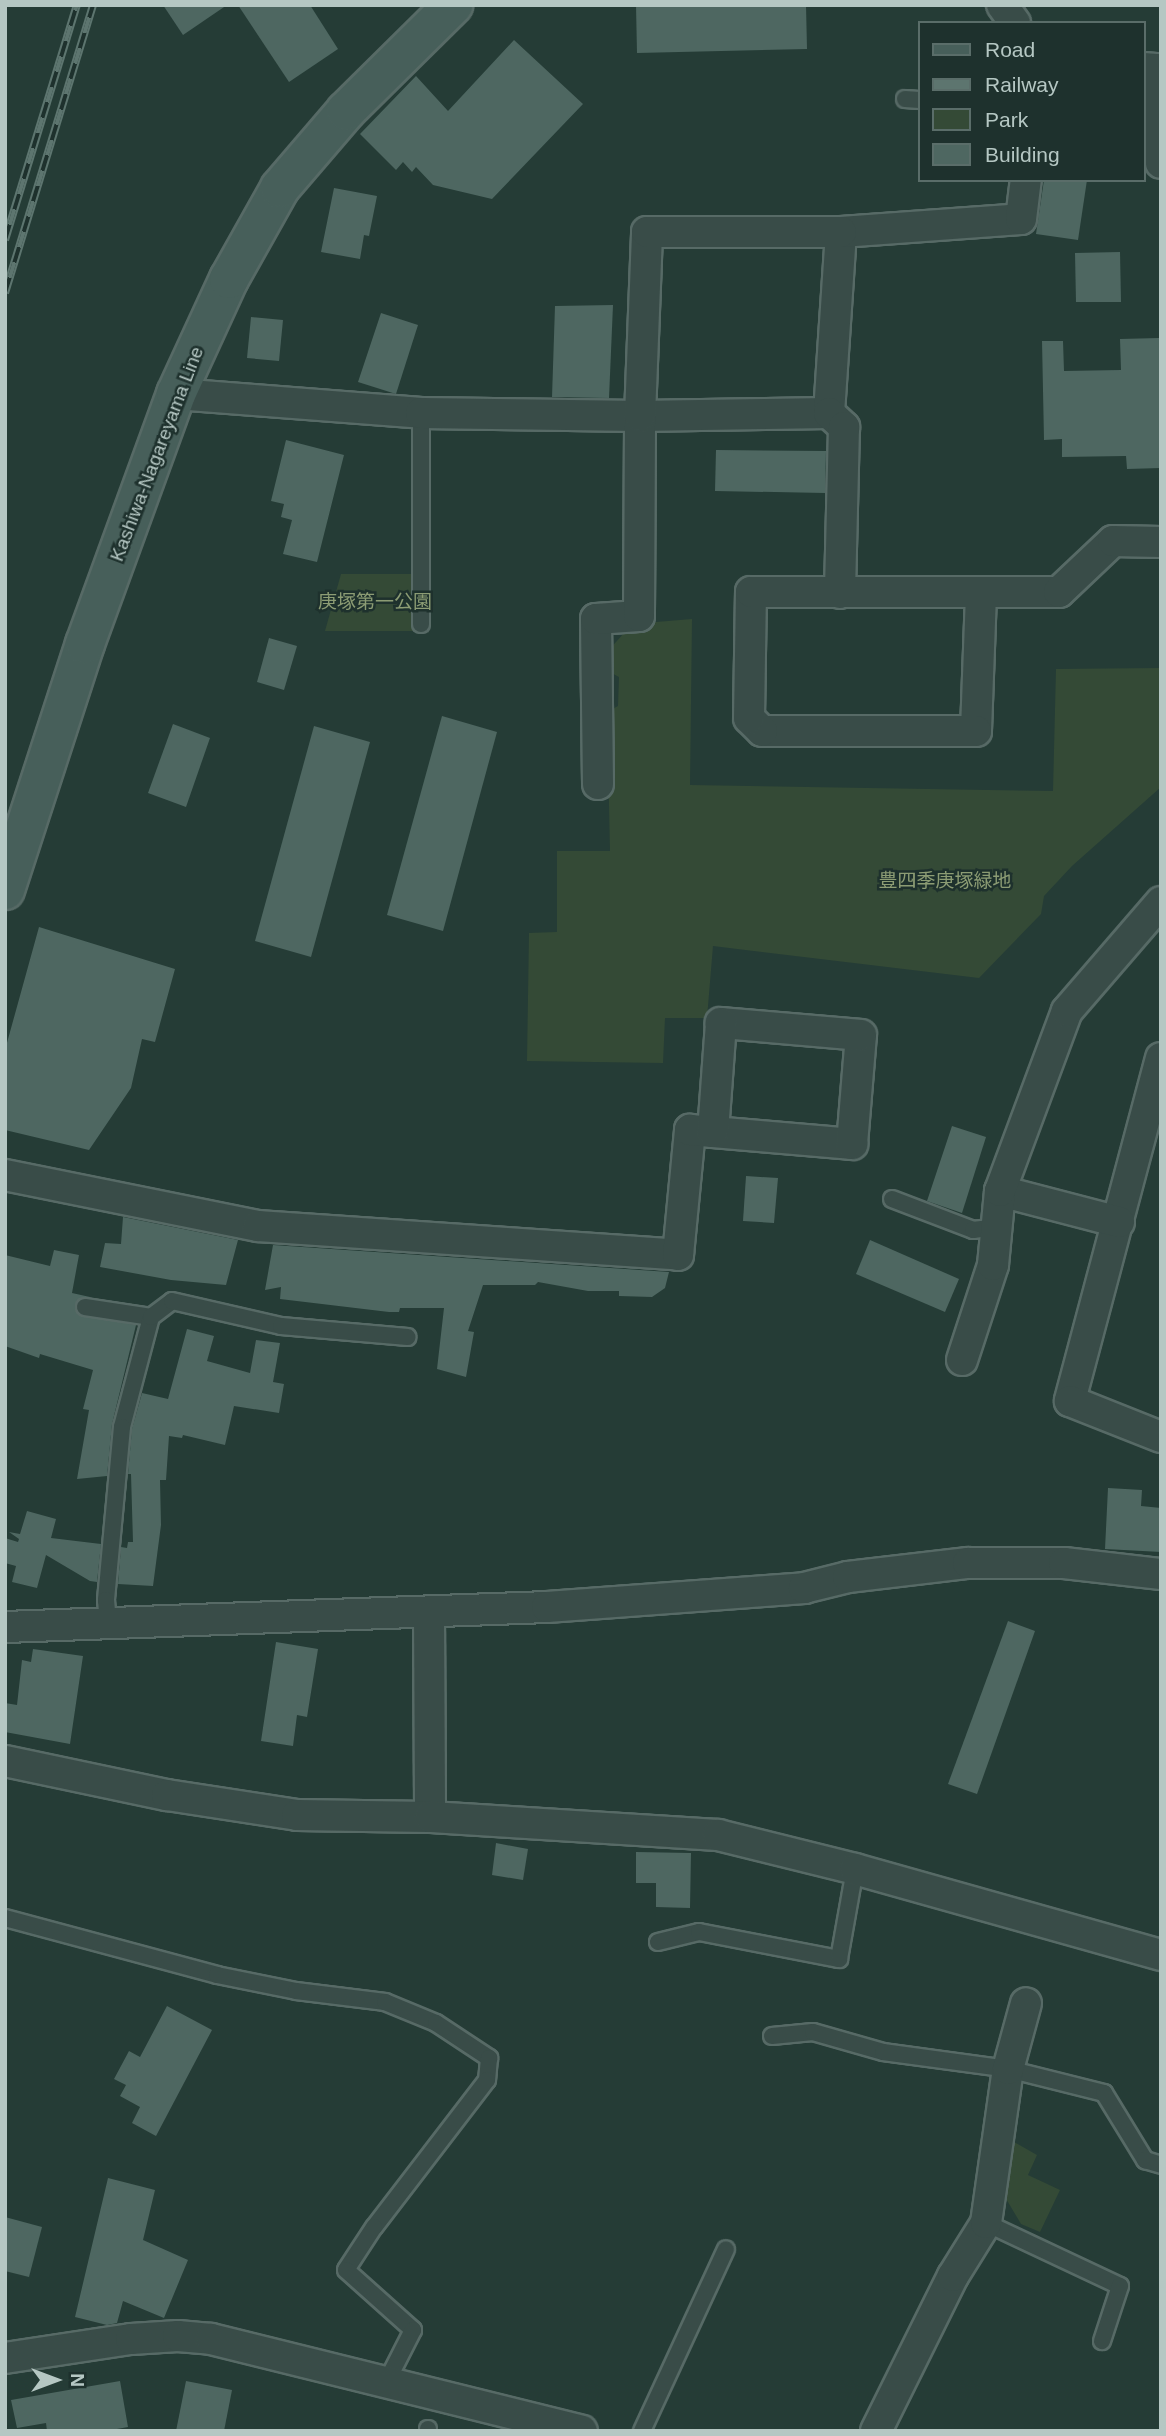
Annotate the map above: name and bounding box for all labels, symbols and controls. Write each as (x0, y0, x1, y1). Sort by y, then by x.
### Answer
legend (918, 21, 1145, 182)
text: Road (985, 38, 1035, 61)
text: Railway (985, 73, 1059, 96)
text: Park (985, 108, 1028, 131)
text: Building (985, 143, 1060, 166)
street label: Kashiwa-Nagareyama Line (105, 343, 209, 565)
park label: 庚塚第一公園 (318, 591, 432, 613)
park label: 豊四季庚塚緑地 (879, 870, 1011, 892)
north arrow (21, 2345, 91, 2415)
text: N (67, 2373, 88, 2387)

